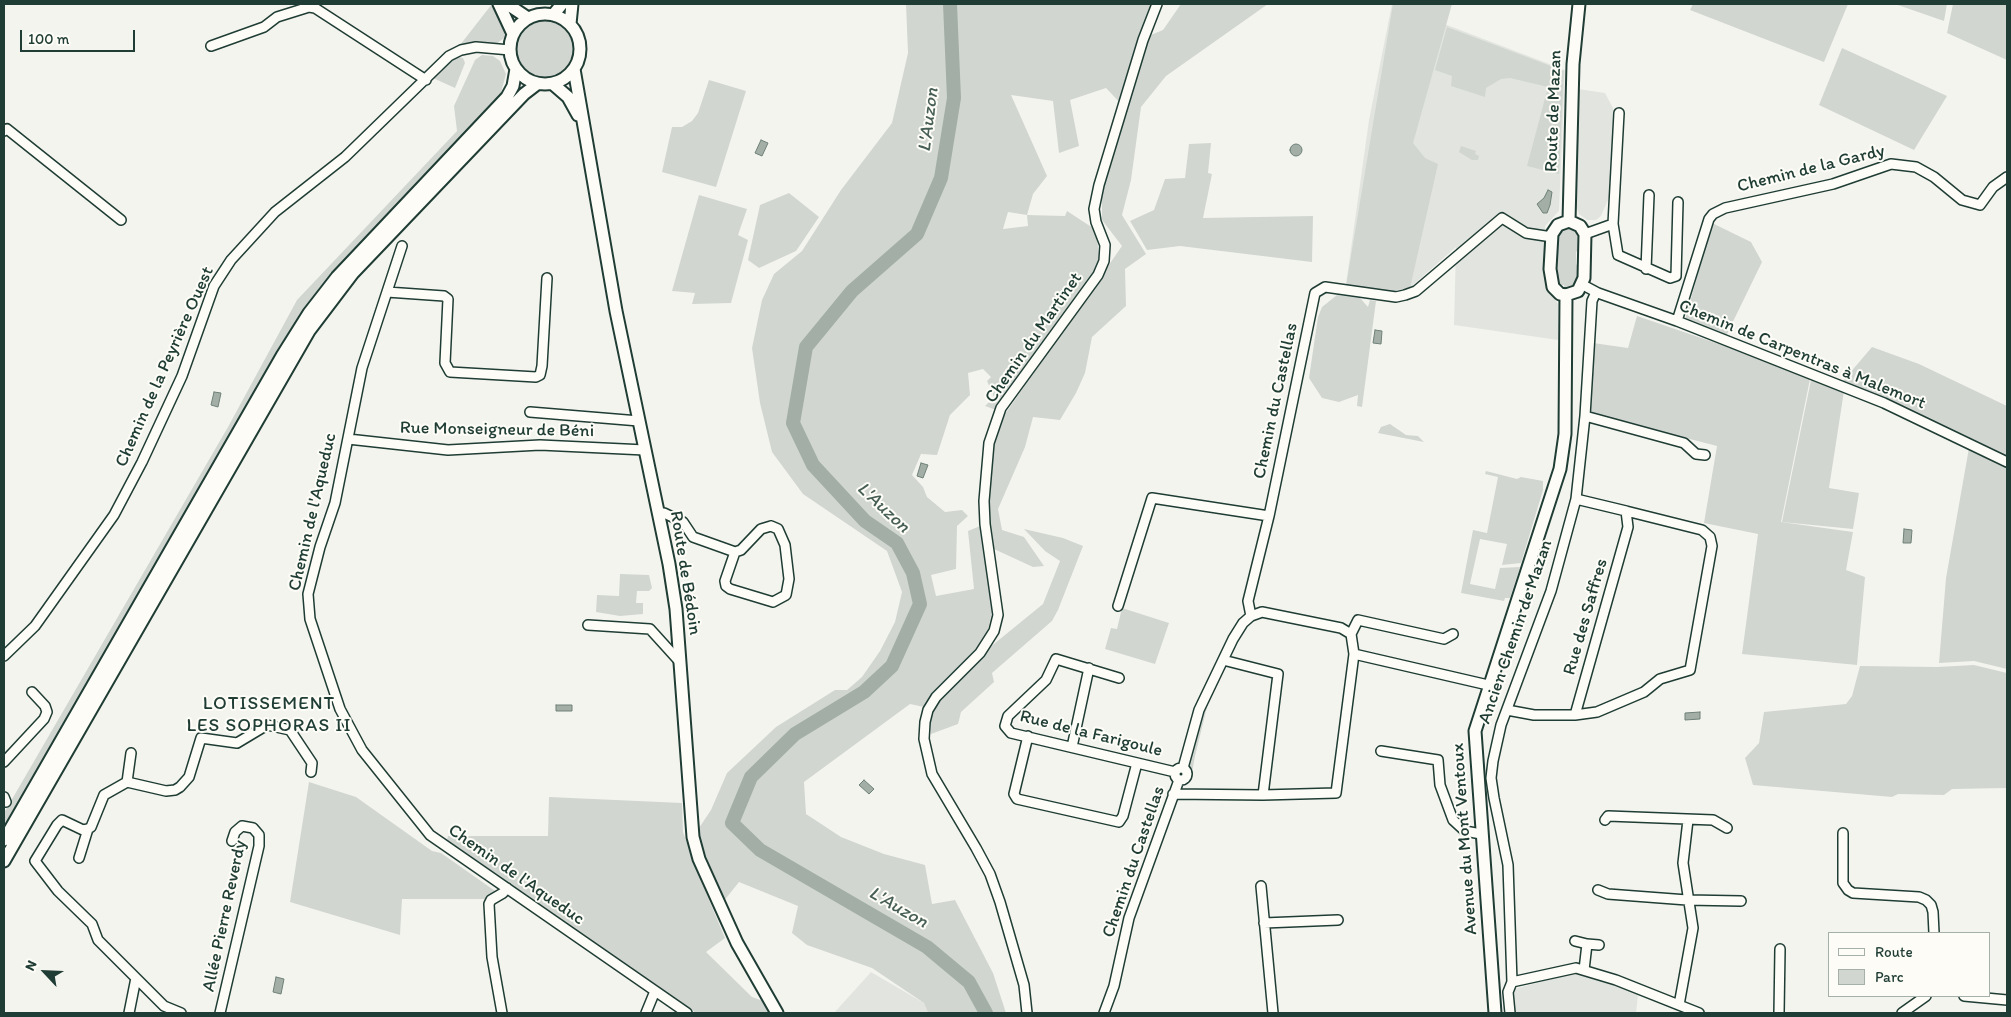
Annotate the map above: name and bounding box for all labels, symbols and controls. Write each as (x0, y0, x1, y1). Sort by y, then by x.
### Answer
scale bar (22, 20, 138, 52)
text: 100 m (28, 30, 69, 48)
street label: Route de Mazan (1541, 50, 1567, 172)
water label: L'Auzon (914, 87, 944, 153)
street label: Chemin de la Gardy (1735, 140, 1887, 198)
street label: Chemin de la Peyrière Ouest (111, 263, 219, 471)
street label: Chemin du Martinet (981, 268, 1087, 408)
street label: Chemin de Carpentras à Malemort (1675, 295, 1929, 415)
street label: Chemin du Castellas (1249, 321, 1303, 481)
street label: Rue Monseigneur de Béni (400, 418, 594, 442)
street label: Chemin de l'Aqueduc (284, 431, 342, 593)
water label: L'Auzon (852, 478, 914, 538)
street label: Route de Bédoin (665, 509, 705, 637)
street label: Ancien Chemin de Mazan (1474, 537, 1558, 727)
street label: Rue des Saffres (1559, 556, 1613, 678)
district label: LOTISSEMENT LES SOPHORAS II (186, 693, 352, 737)
street label: Rue de la Farigoule (1018, 706, 1164, 762)
street label: Avenue du Mont Ventoux (1448, 742, 1482, 936)
street label: Chemin du Castellas (1098, 783, 1170, 941)
street label: Chemin de l'Aqueduc (444, 820, 588, 930)
street label: Allée Pierre Reverdy (198, 838, 252, 994)
water label: L'Auzon (864, 882, 932, 934)
legend (1828, 932, 1991, 997)
text: Route (1875, 943, 1913, 961)
north arrow (20, 947, 70, 997)
text: N (21, 958, 41, 973)
text: Parc (1875, 968, 1904, 986)

